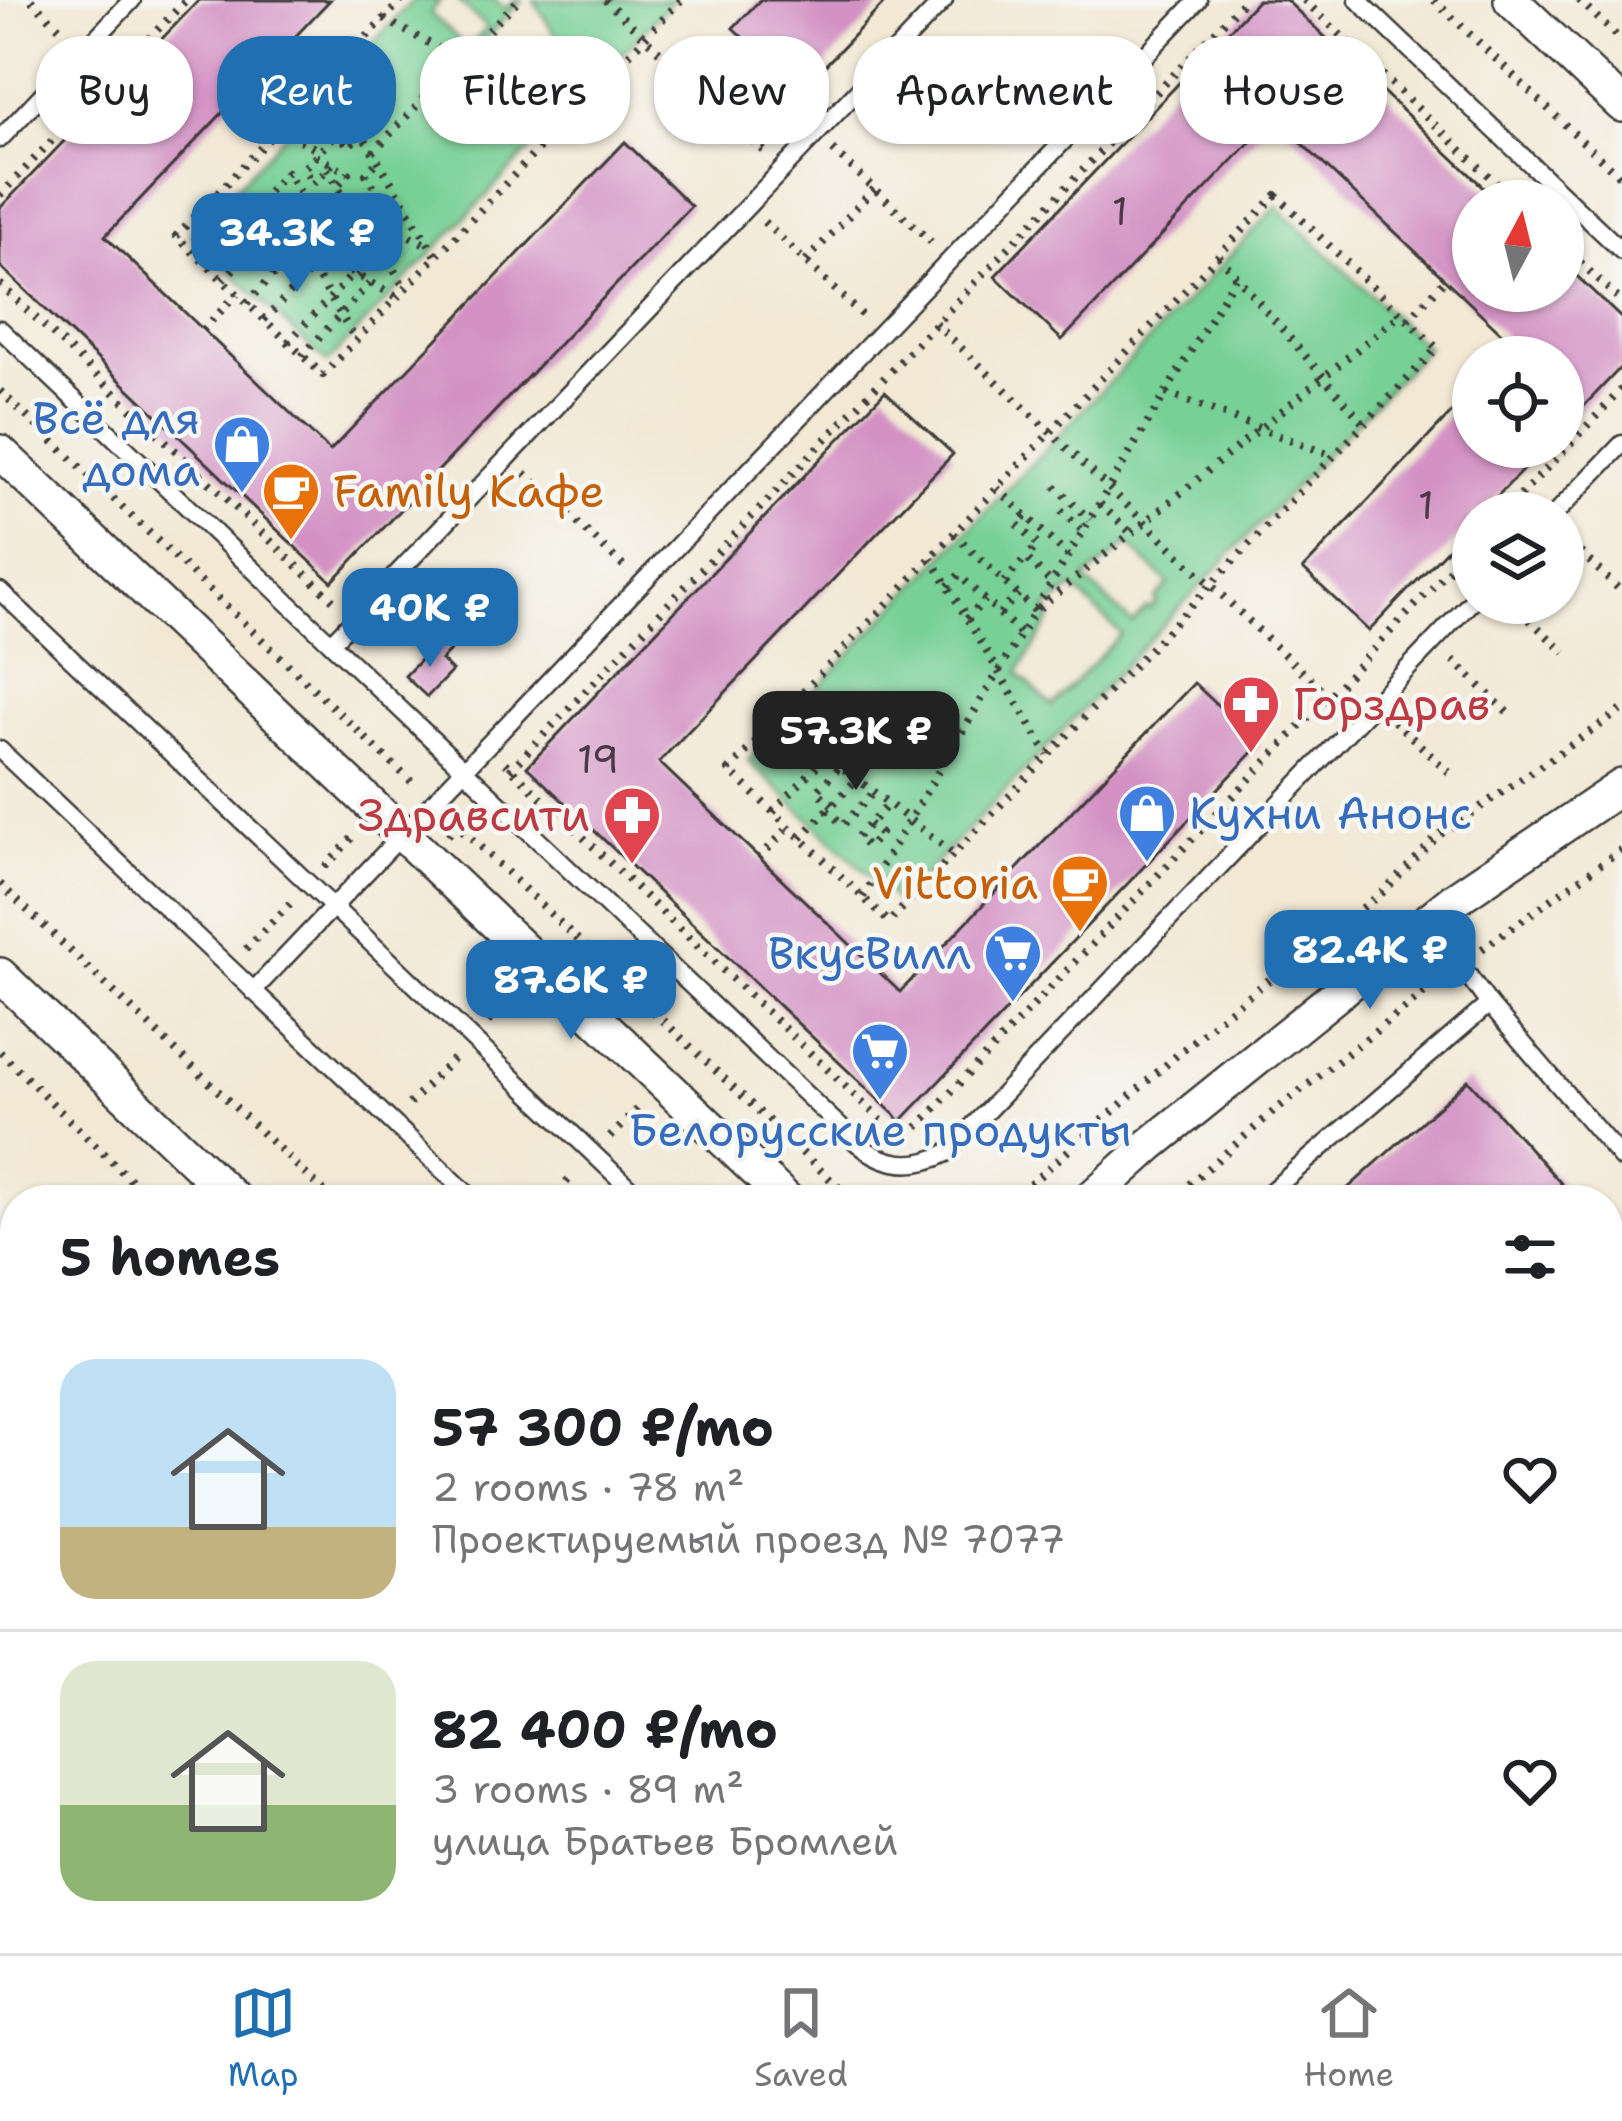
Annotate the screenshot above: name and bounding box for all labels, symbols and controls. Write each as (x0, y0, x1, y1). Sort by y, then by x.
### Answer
chip: Buy (36, 36, 193, 144)
chip: Rent (217, 36, 396, 144)
chip: Filters (420, 36, 630, 144)
chip: New (654, 36, 829, 144)
chip: Apartment (853, 36, 1156, 144)
chip: House (1180, 36, 1387, 144)
north arrow (1452, 180, 1584, 312)
map controls (1452, 180, 1584, 624)
house number: 1 (1112, 185, 1128, 237)
pin: 34.3K ₽ (186, 193, 408, 295)
text: 34.3K ₽ (218, 206, 376, 258)
button: locate (1452, 336, 1584, 468)
place label: Всё для дома (33, 388, 200, 500)
shop icon: Всё для дома (211, 413, 273, 495)
cafe icon: Family Кафе (260, 460, 322, 542)
place label: Family Кафе (333, 461, 605, 521)
house number: 1 (1418, 479, 1434, 531)
button: layers (1452, 492, 1584, 624)
pin: 40K ₽ (346, 568, 514, 670)
text: 40K ₽ (369, 581, 491, 633)
pharmacy icon: Горздрав (1220, 673, 1282, 755)
place label: Горздрав (1293, 674, 1490, 734)
pin: 57.3K ₽ (745, 691, 967, 793)
text: 57.3K ₽ (779, 704, 933, 756)
house number: 19 (577, 733, 619, 785)
shop icon: Кухни Анонс (1116, 782, 1178, 864)
place label: Кухни Анонс (1189, 783, 1472, 843)
pharmacy icon: Здравсити (601, 784, 663, 866)
place label: Здравсити (358, 785, 590, 845)
cafe icon: Vittoria (1049, 852, 1111, 934)
place label: Vittoria (872, 853, 1038, 913)
pin: 82.4K ₽ (1259, 910, 1481, 1012)
supermarket icon: ВкусВилл (982, 922, 1044, 1004)
place label: ВкусВилл (768, 923, 971, 983)
text: 82.4K ₽ (1292, 923, 1449, 975)
pin: 87.6K ₽ (460, 940, 682, 1042)
text: 87.6K ₽ (493, 953, 649, 1005)
supermarket icon: Белорусские продукты (849, 1020, 911, 1102)
place label: Белорусские продукты (628, 1100, 1132, 1160)
text: 5 homes (60, 1223, 280, 1291)
icon: filters (1497, 1224, 1563, 1290)
text: 57 300 ₽/mo (432, 1393, 774, 1461)
icon: home (156, 1407, 300, 1551)
icon: heart (1497, 1446, 1563, 1512)
text: 2 rooms · 78 m² (432, 1461, 744, 1513)
text: Проектируемый проезд № 7077 (432, 1513, 1065, 1565)
text: 82 400 ₽/mo (432, 1695, 778, 1763)
icon: home (156, 1709, 300, 1853)
icon: heart (1497, 1748, 1563, 1814)
text: 3 rooms · 89 m² (432, 1763, 744, 1815)
text: улица Братьев Бромлей (432, 1815, 898, 1867)
tab: Map (228, 1980, 299, 2097)
tab: Saved (754, 1980, 848, 2097)
tab: Home (1303, 1980, 1394, 2097)

